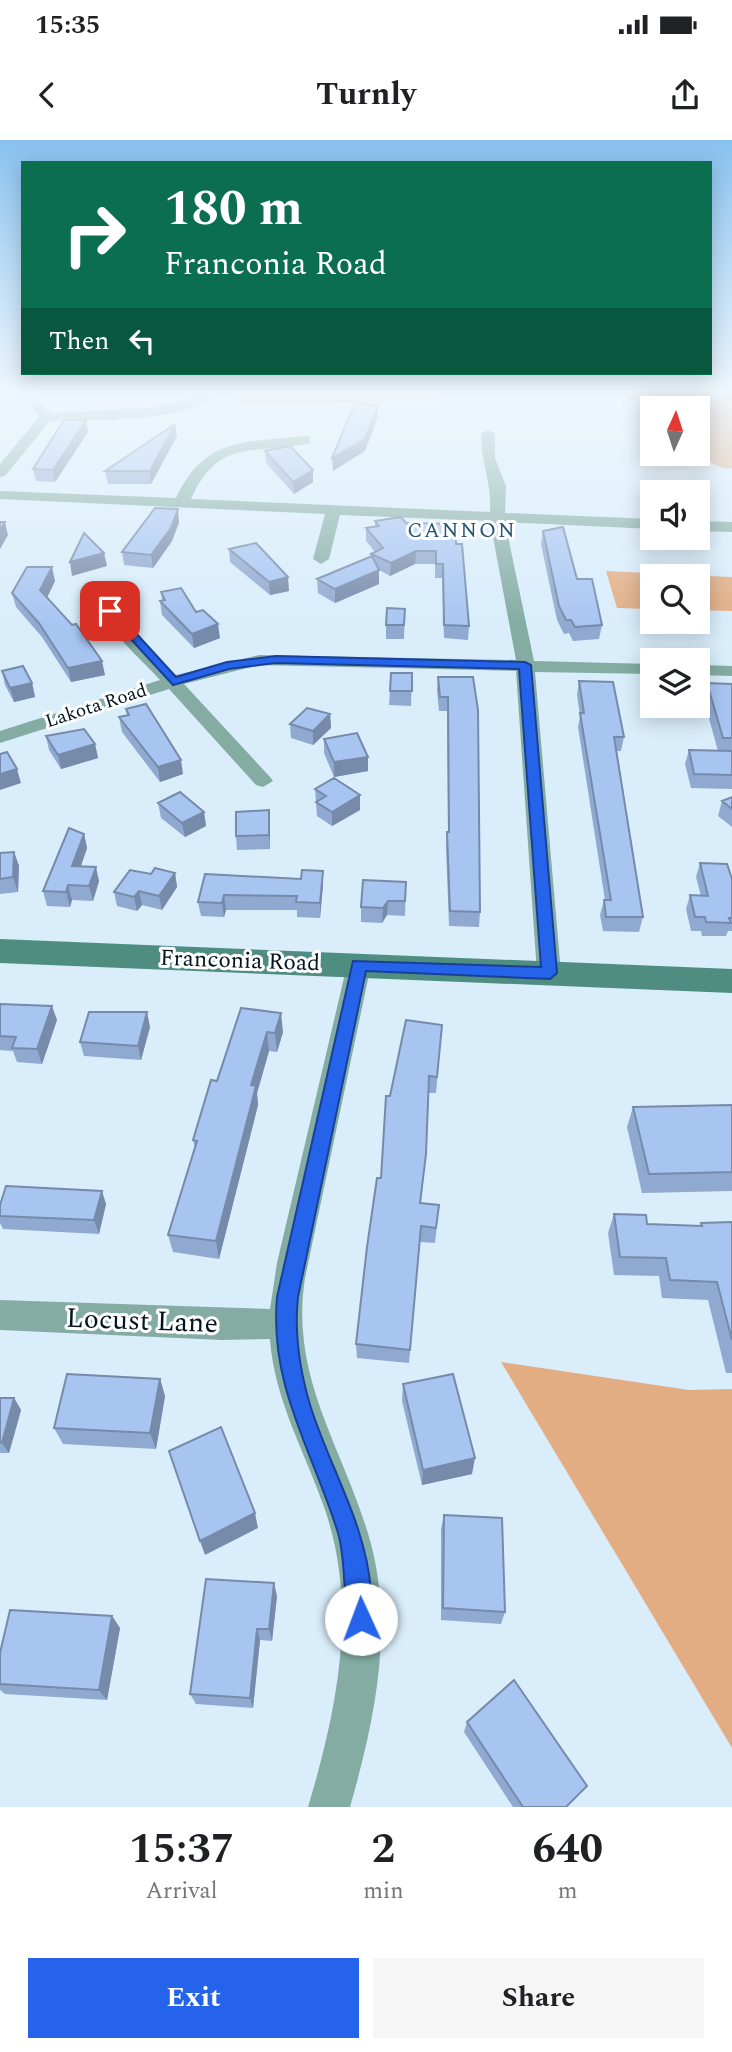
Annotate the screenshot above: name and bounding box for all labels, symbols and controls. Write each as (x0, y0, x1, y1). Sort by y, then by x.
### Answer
text: 15:35 (35, 5, 100, 45)
text: Turnly (316, 70, 416, 119)
icon: back (28, 76, 66, 114)
icon: share (666, 76, 704, 114)
text: 180 m (164, 172, 303, 247)
icon: right (49, 189, 140, 280)
text: Franconia Road (164, 240, 387, 289)
text: Then (49, 321, 109, 361)
icon: left (123, 322, 161, 360)
north arrow (640, 396, 710, 466)
map controls (640, 396, 710, 718)
button: sound (640, 480, 710, 550)
district label: CANNON (407, 515, 517, 547)
button: search (640, 564, 710, 634)
pin (80, 581, 140, 641)
icon: arrive (91, 592, 129, 630)
button: layers (640, 648, 710, 718)
street label: Lakota Road (41, 676, 151, 736)
street label: Franconia Road (159, 941, 321, 981)
street label: Locust Lane (65, 1297, 219, 1345)
position arrow (324, 1582, 398, 1656)
text: 15:37 (129, 1818, 234, 1881)
text: 2 (372, 1818, 395, 1881)
text: 640 (532, 1818, 603, 1881)
text: Arrival (146, 1874, 217, 1909)
text: min (363, 1874, 404, 1909)
text: m (558, 1874, 578, 1909)
button: Exit (28, 1958, 359, 2038)
button: Share (373, 1958, 704, 2038)

